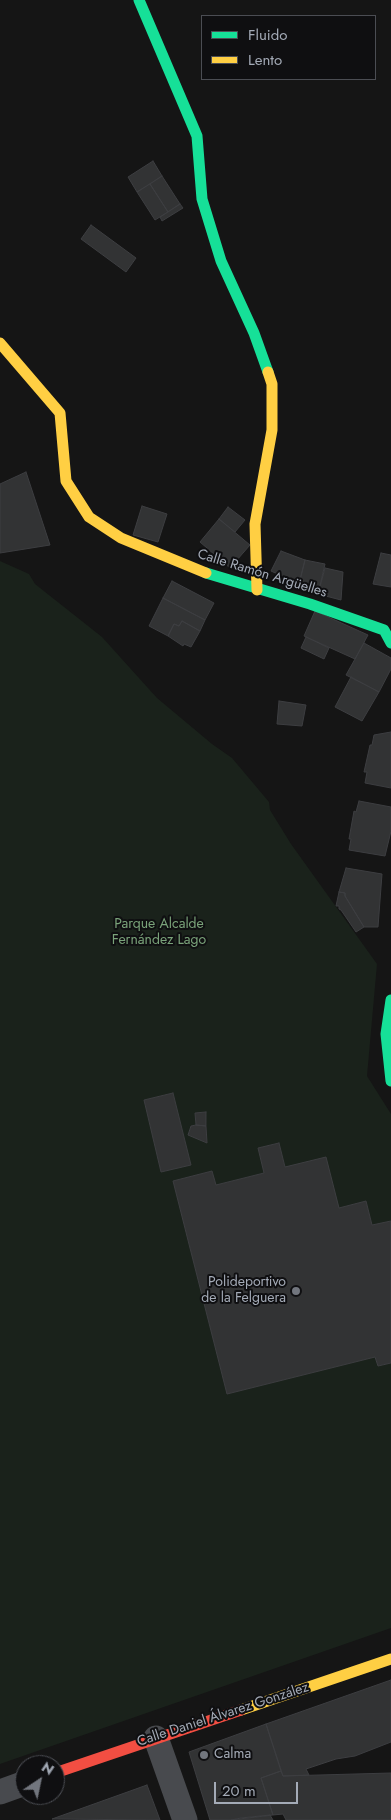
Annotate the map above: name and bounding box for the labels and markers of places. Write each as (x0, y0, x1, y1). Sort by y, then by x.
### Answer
place label: Polideportivo de la Felguera (201, 1275, 286, 1308)
marker: Polideportivo de la Felguera (290, 1285, 302, 1297)
place label: Calma (214, 1747, 251, 1763)
marker: Calma (198, 1749, 210, 1761)

